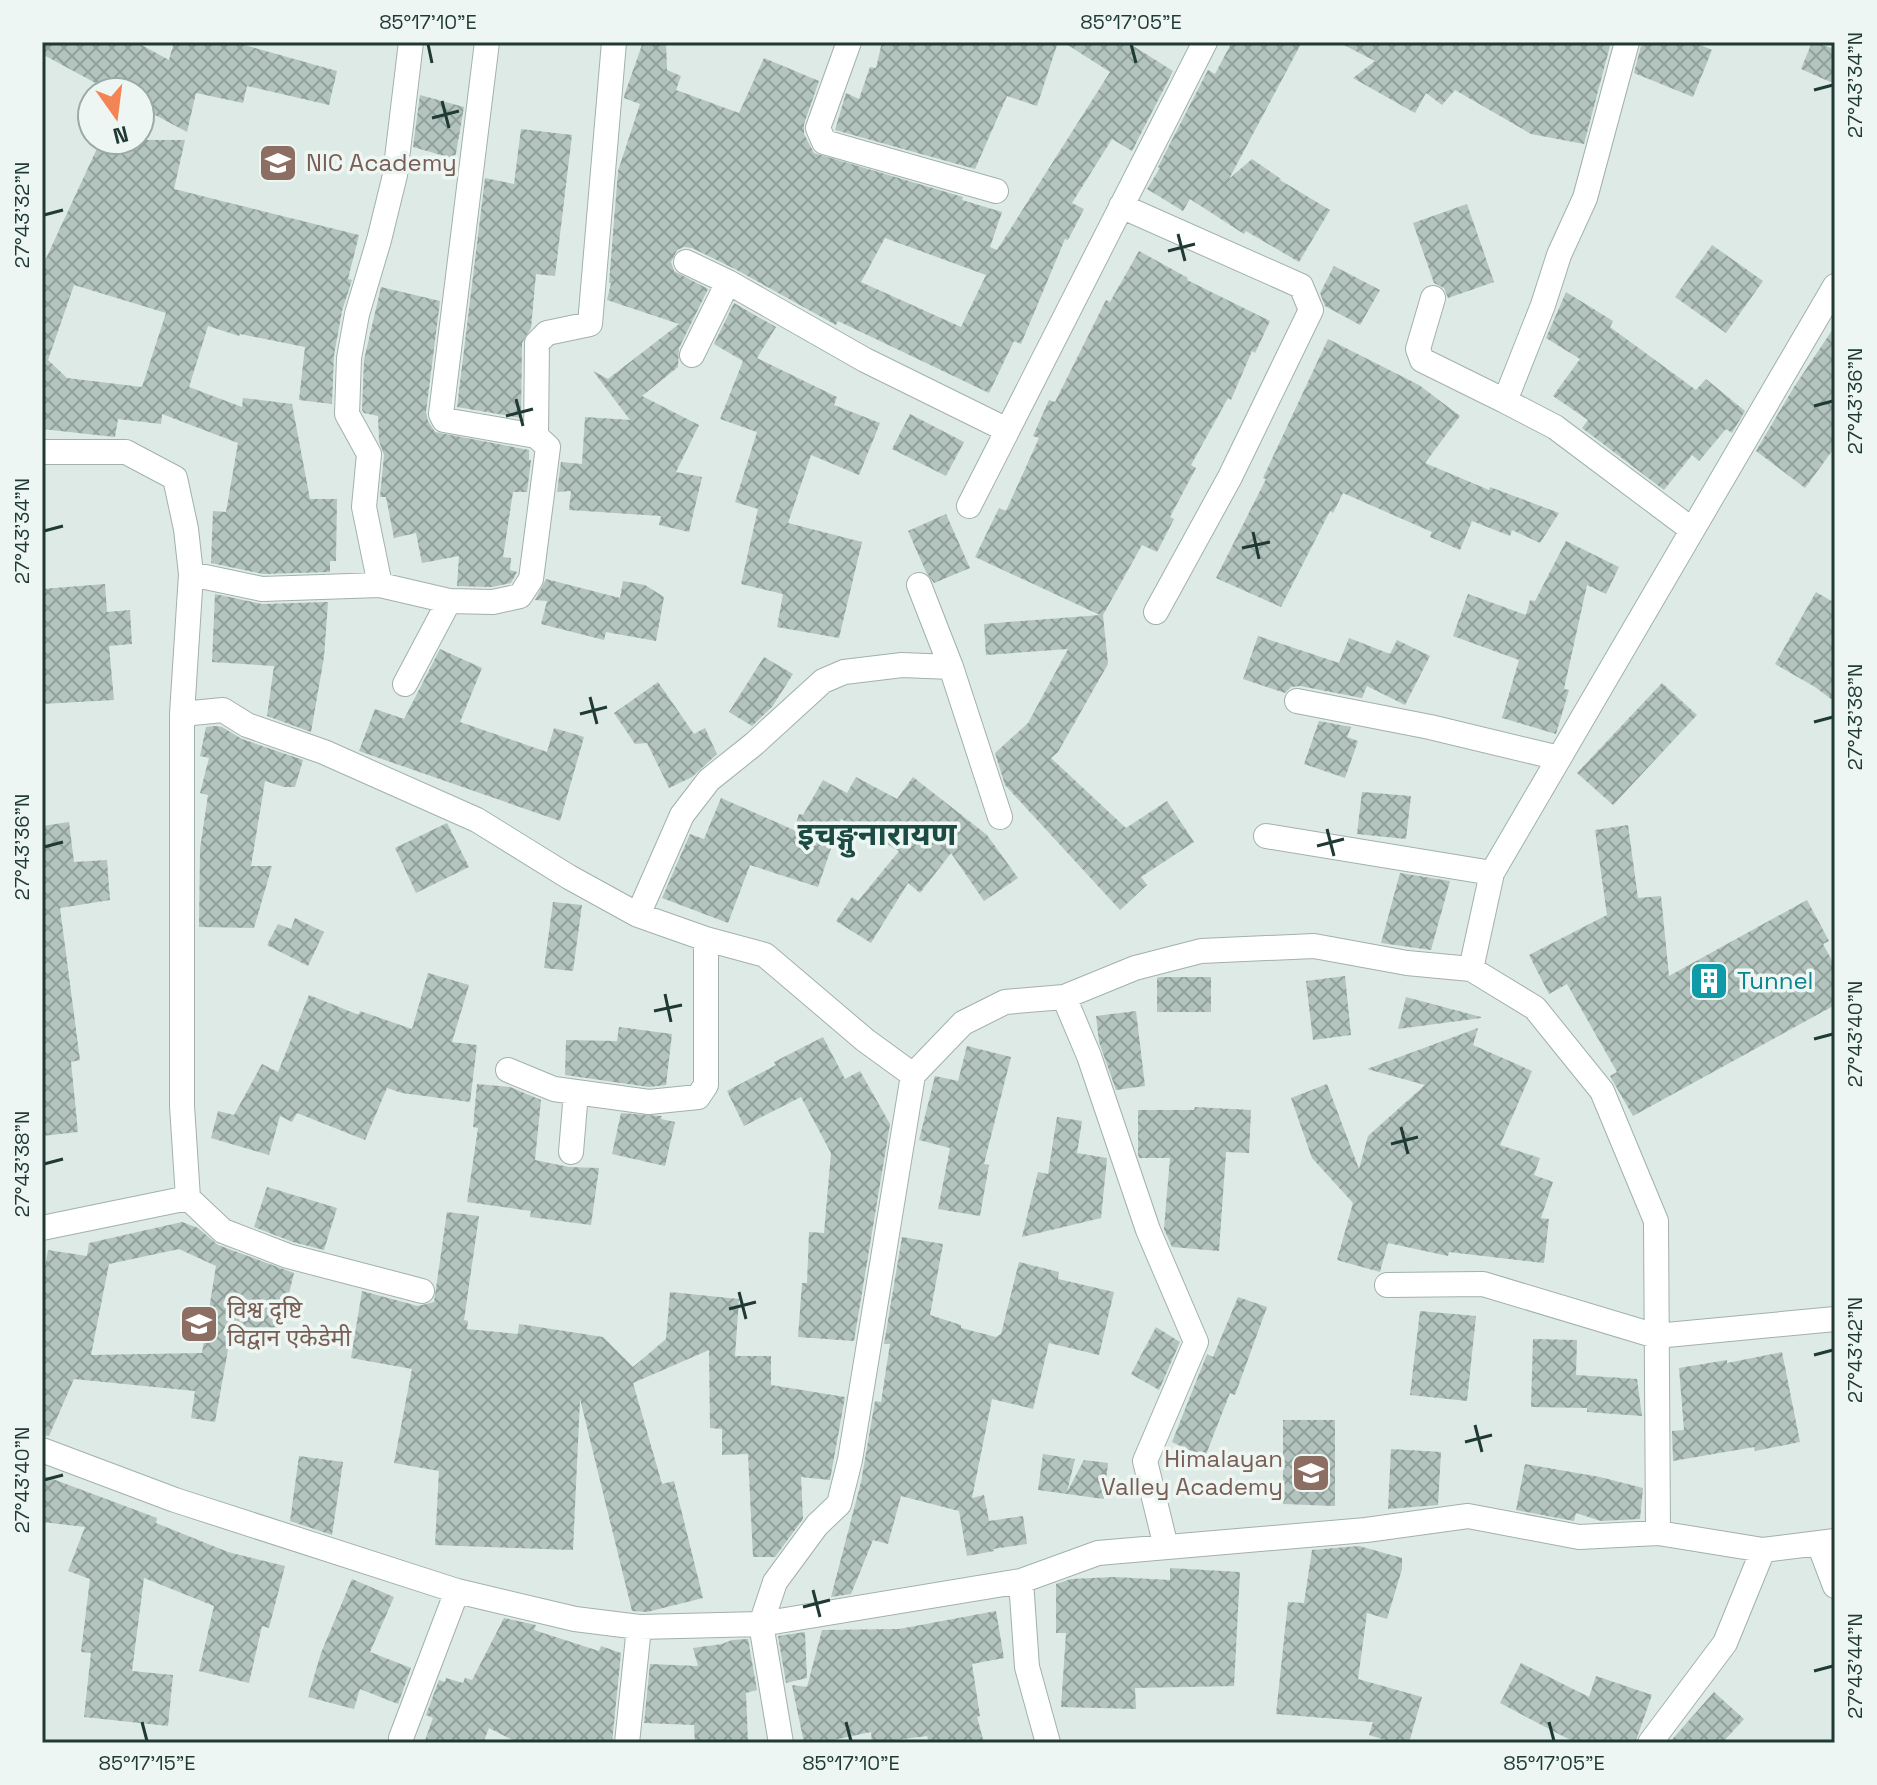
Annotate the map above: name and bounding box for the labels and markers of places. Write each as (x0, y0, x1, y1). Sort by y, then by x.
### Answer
school or university icon: NIC Academy (257, 142, 299, 184)
place label: NIC Academy (306, 147, 457, 178)
building icon: Tunnel (1688, 960, 1730, 1002)
place label: Tunnel (1737, 965, 1813, 996)
place label: विश्व दृष्टि विद्वान एकेडेमी (227, 1294, 352, 1353)
school or university icon: विश्व दृष्टि विद्वान एकेडेमी (178, 1303, 220, 1345)
place label: Himalayan Valley Academy (1101, 1443, 1283, 1502)
school or university icon: Himalayan Valley Academy (1290, 1452, 1332, 1494)

